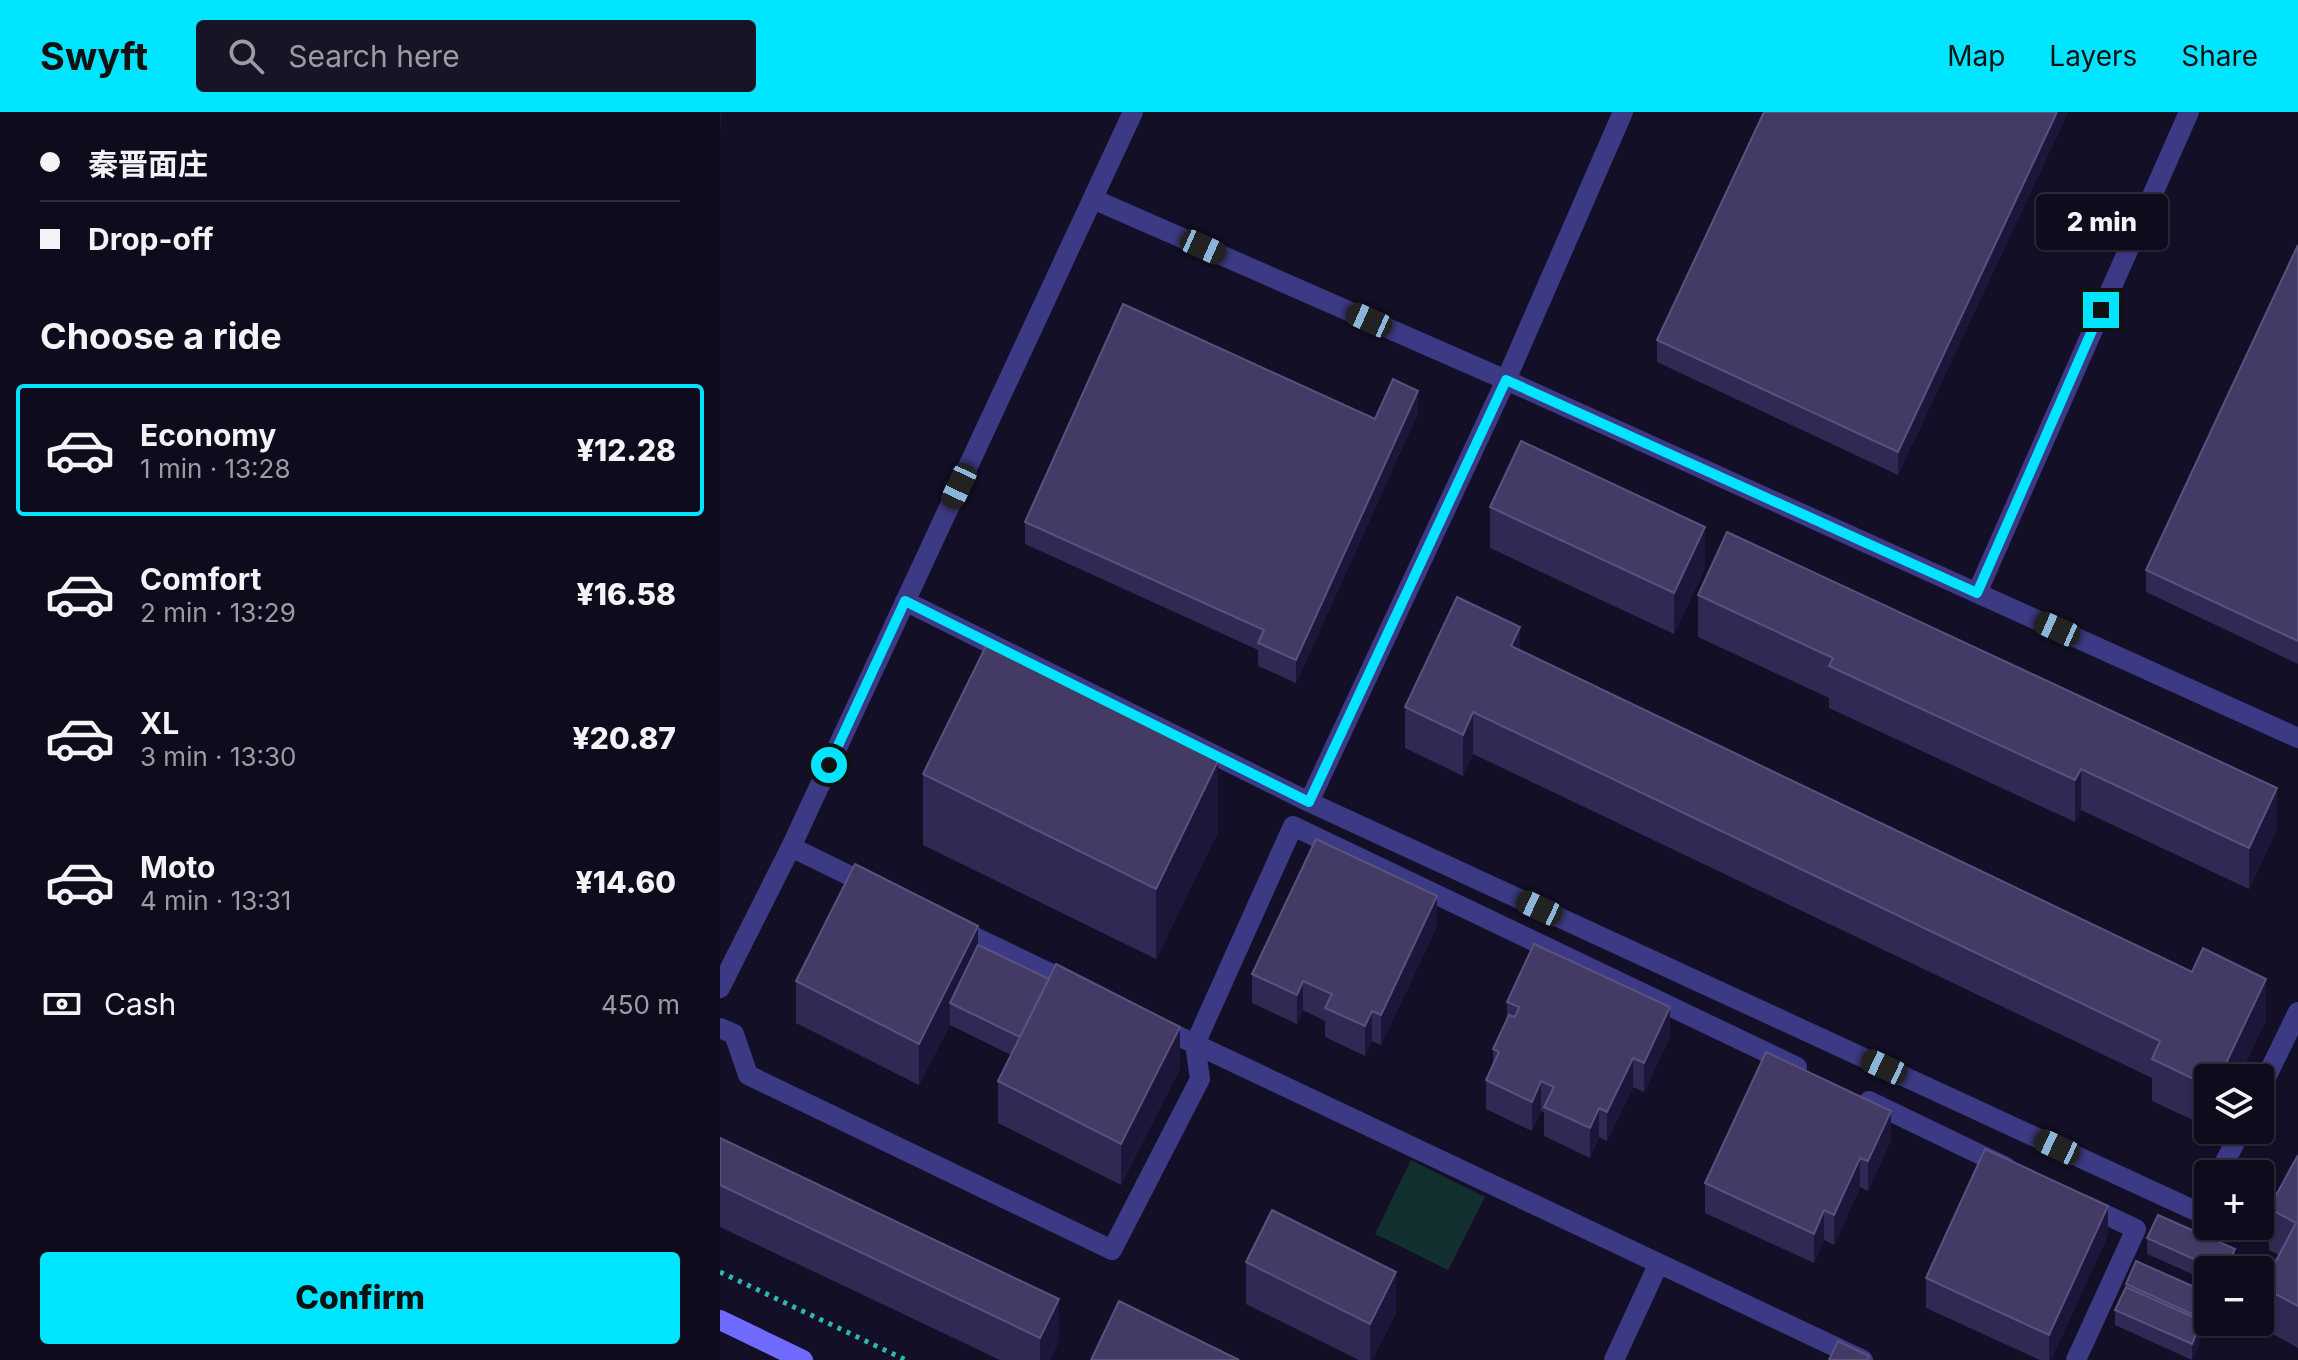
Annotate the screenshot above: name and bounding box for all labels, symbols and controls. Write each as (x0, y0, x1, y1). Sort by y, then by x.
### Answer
search box (196, 20, 756, 92)
text: Swyft (40, 33, 148, 79)
icon: search (224, 34, 268, 78)
text: Search here (288, 38, 460, 74)
text: Map (1947, 39, 2005, 73)
text: Layers (2049, 39, 2137, 73)
text: Share (2181, 39, 2258, 73)
text: 秦晋面庄 (88, 146, 208, 182)
callout: 2 min (2035, 194, 2167, 250)
text: 2 min (2067, 206, 2137, 237)
text: Drop-off (88, 221, 214, 257)
car (1176, 226, 1230, 268)
route end (2083, 292, 2119, 328)
car (1342, 299, 1396, 341)
text: Choose a ride (40, 314, 282, 358)
icon: car (44, 414, 116, 486)
text: Economy (140, 417, 276, 453)
text: ¥12.28 (577, 432, 676, 468)
text: 1 min · 13:28 (140, 453, 291, 484)
car (938, 459, 980, 513)
icon: car (44, 558, 116, 630)
text: Comfort (140, 561, 261, 597)
text: ¥16.58 (576, 576, 676, 612)
text: 2 min · 13:29 (140, 597, 296, 628)
car (2030, 608, 2084, 650)
icon: car (44, 702, 116, 774)
text: XL (140, 705, 179, 741)
text: ¥20.87 (572, 720, 676, 756)
text: 3 min · 13:30 (140, 741, 297, 772)
route start (811, 747, 847, 783)
icon: car (44, 846, 116, 918)
text: Moto (140, 849, 215, 885)
text: ¥14.60 (575, 864, 676, 900)
text: 4 min · 13:31 (140, 885, 291, 916)
car (1512, 887, 1566, 929)
icon: cash (40, 982, 84, 1026)
text: Cash (104, 986, 176, 1022)
text: 450 m (601, 989, 680, 1020)
car (1857, 1046, 1911, 1088)
map controls (2194, 1064, 2274, 1336)
button: layers (2194, 1064, 2274, 1144)
car (2030, 1126, 2084, 1168)
button: + (2194, 1160, 2274, 1240)
button: Confirm (40, 1252, 680, 1344)
button: − (2194, 1256, 2274, 1336)

